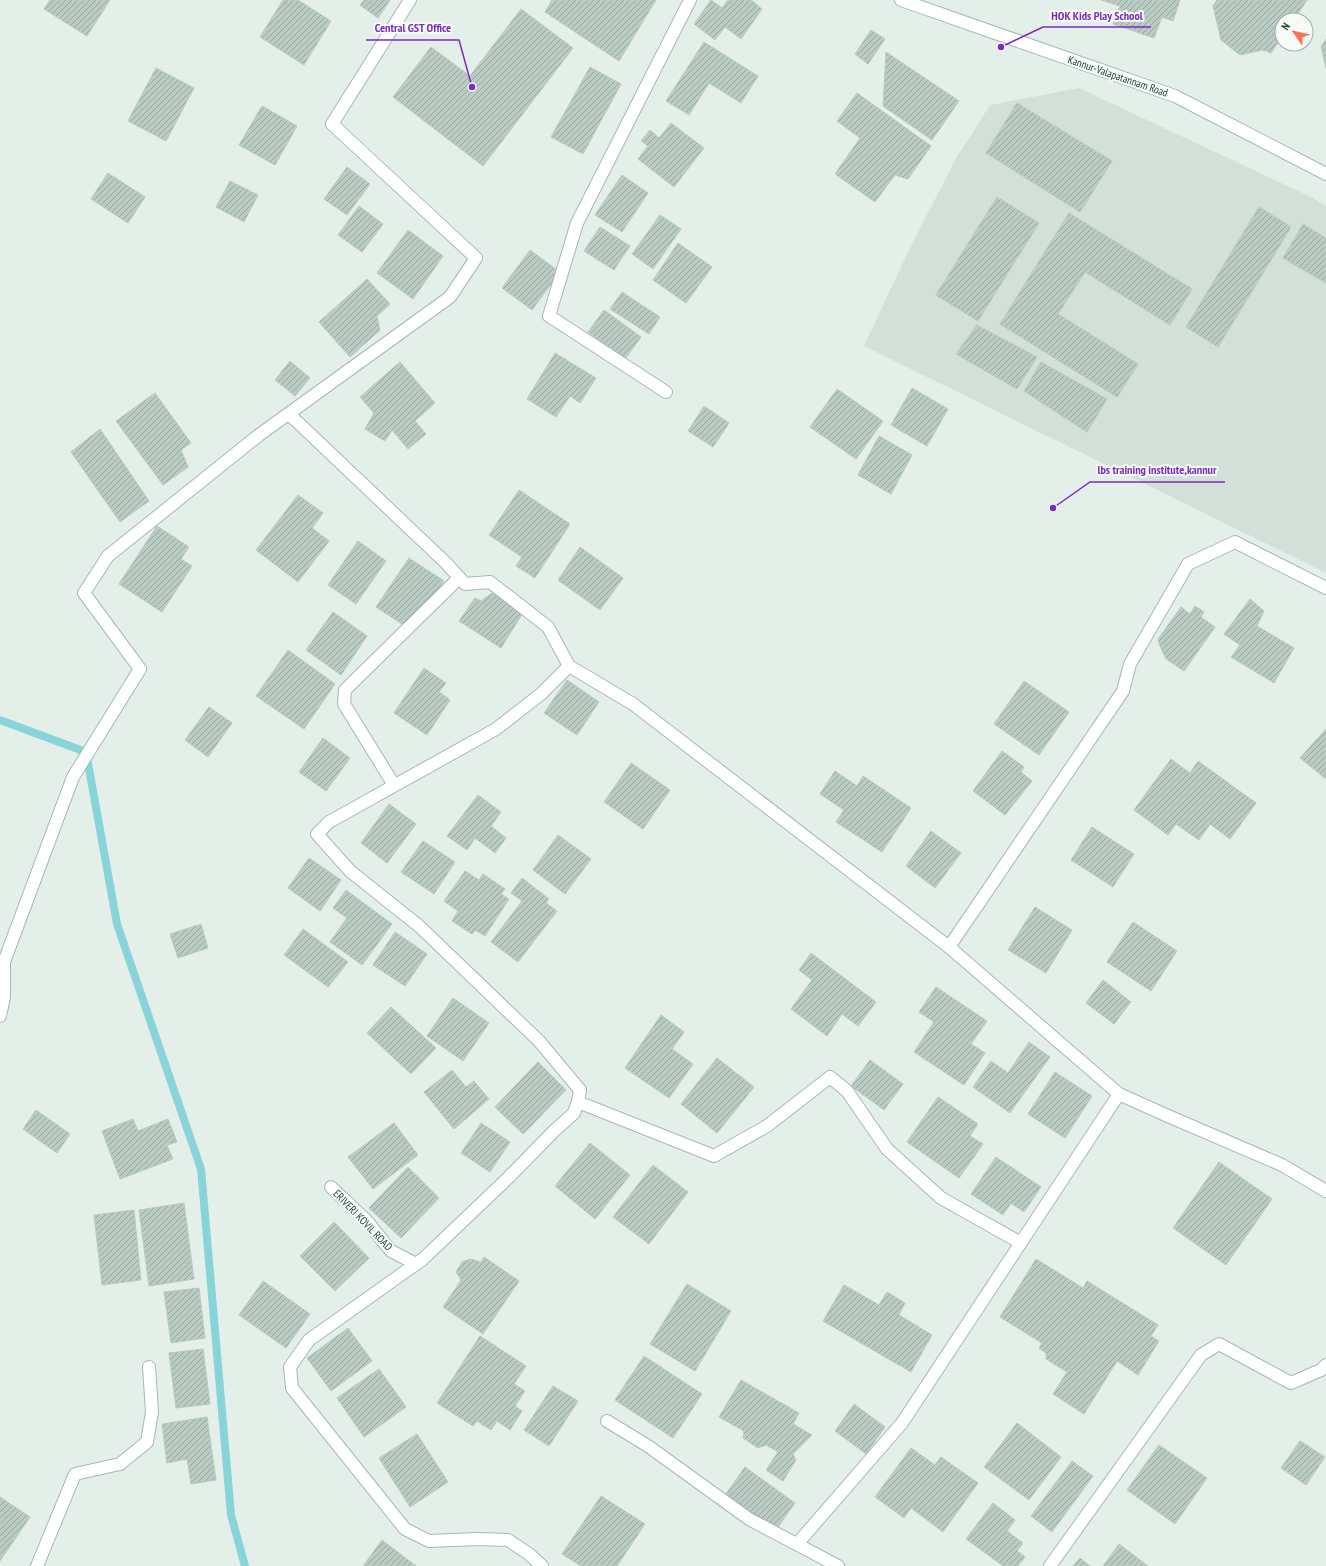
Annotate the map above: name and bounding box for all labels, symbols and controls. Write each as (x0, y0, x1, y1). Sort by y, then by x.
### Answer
callout: HOK Kids Play School (1043, 3, 1151, 27)
text: HOK Kids Play School (1051, 8, 1143, 23)
north arrow (1274, 12, 1314, 52)
callout: Central GST Office (366, 16, 459, 40)
text: Central GST Office (375, 20, 451, 35)
text: N (1278, 20, 1293, 33)
street label: Kannur-Valapatannam Road (1066, 52, 1170, 100)
callout: lbs training institute,kannur (1090, 458, 1225, 482)
text: lbs training institute,kannur (1098, 462, 1217, 477)
street label: ERIVERI KOVIL ROAD (330, 1187, 396, 1254)

